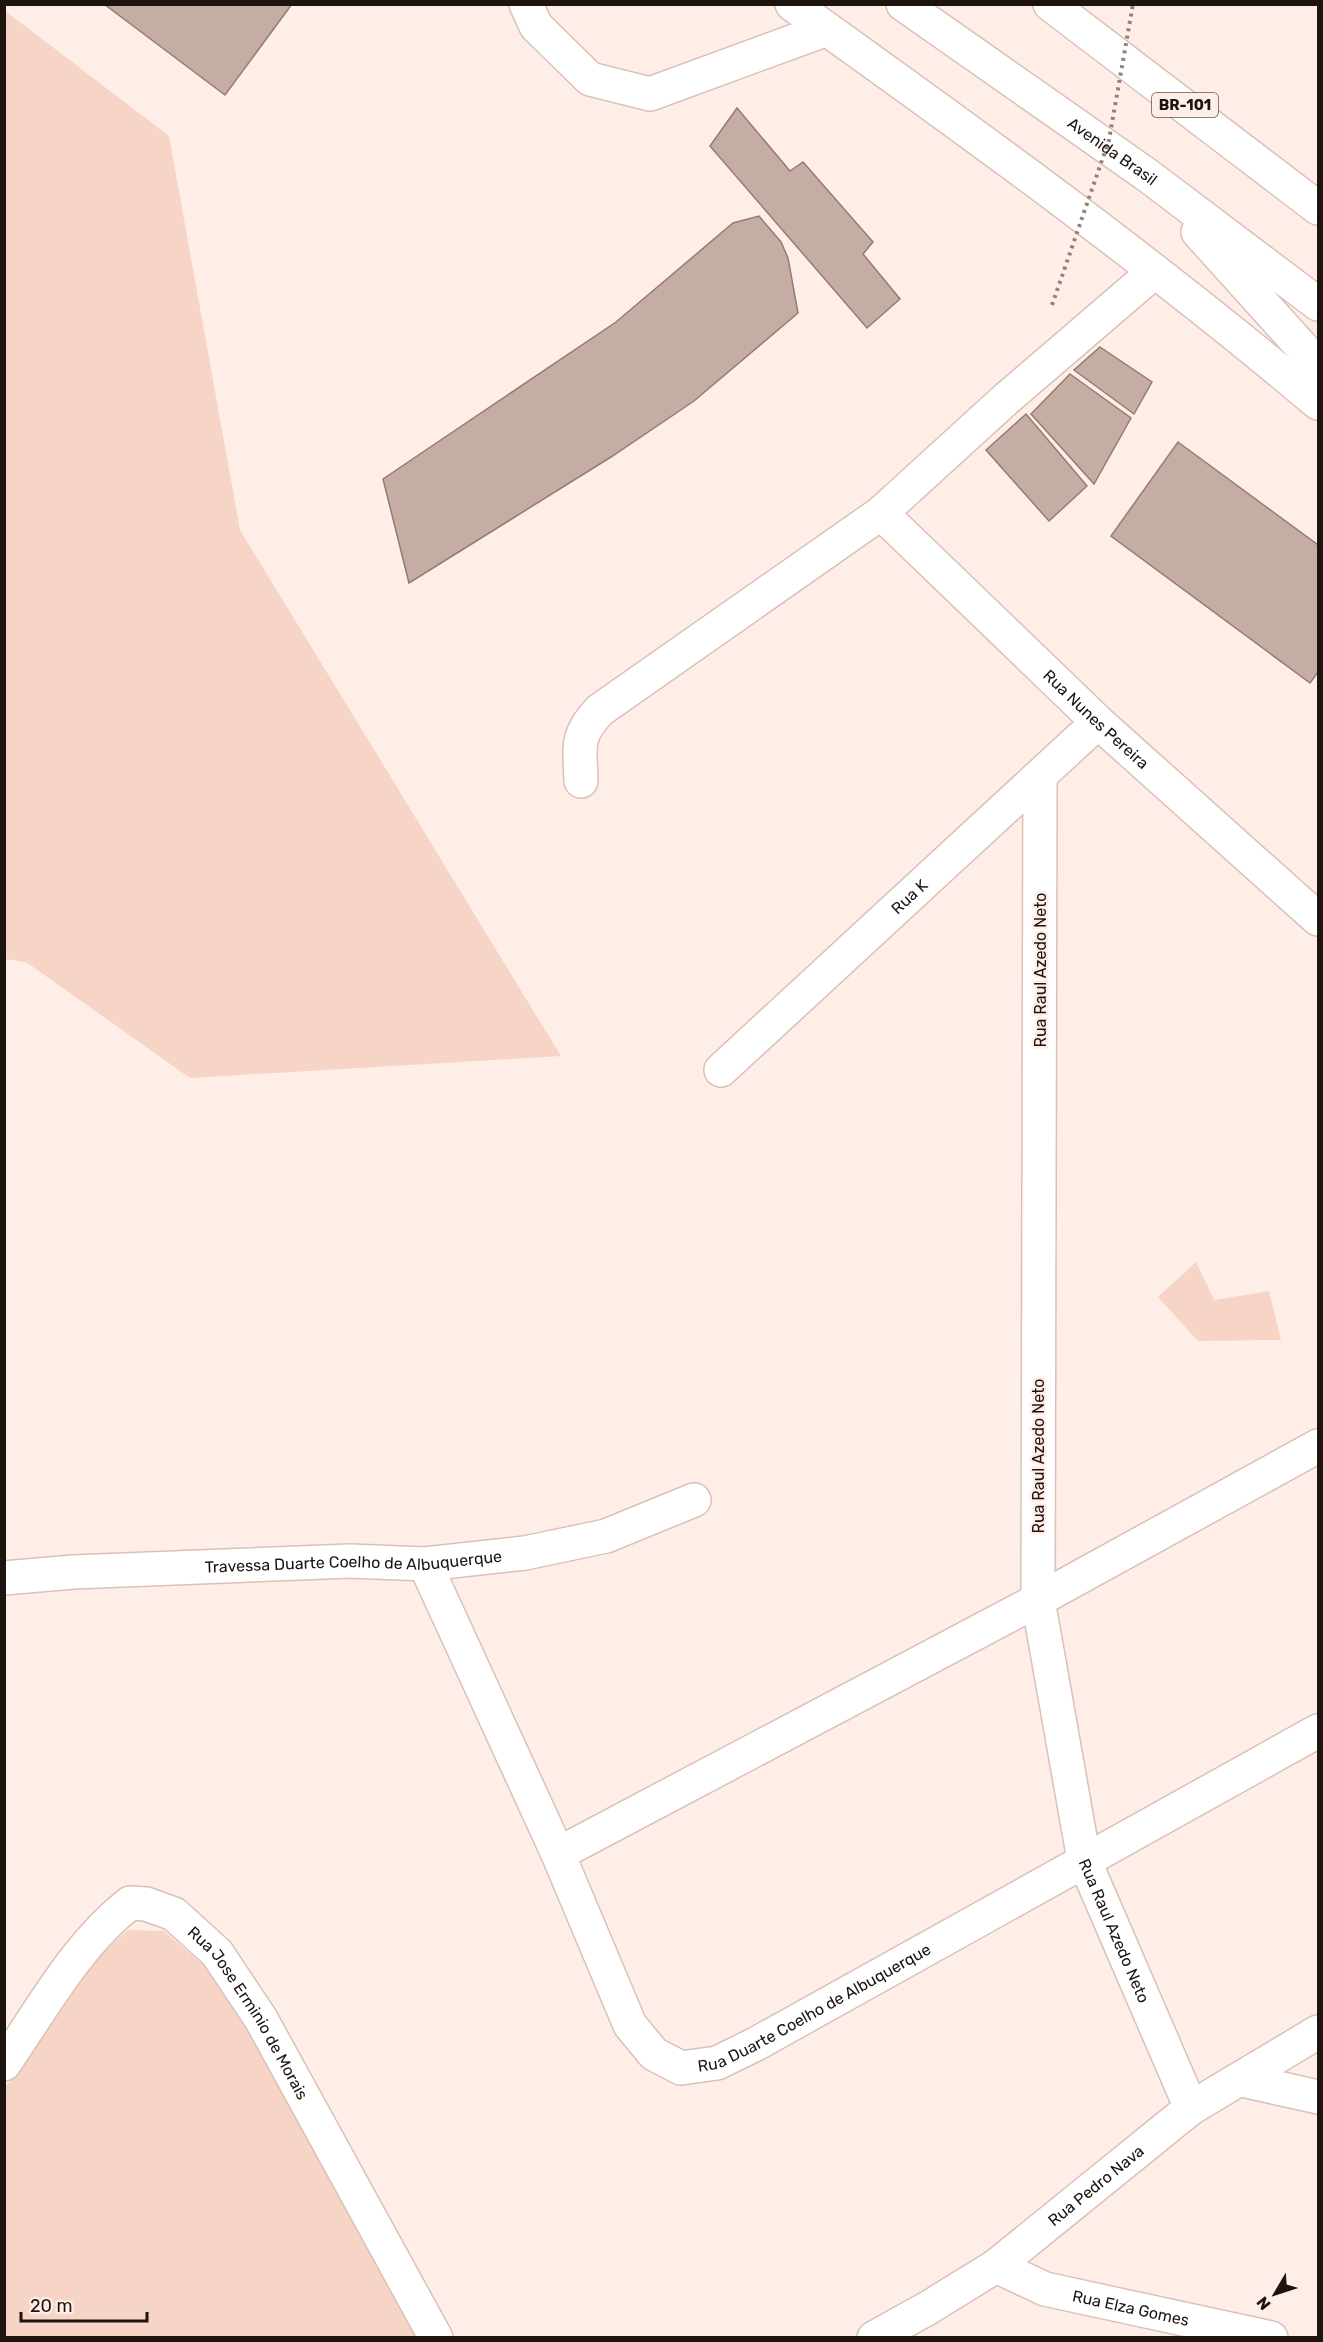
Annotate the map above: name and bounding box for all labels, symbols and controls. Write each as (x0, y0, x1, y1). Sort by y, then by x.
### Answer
road number: BR-101 (1152, 93, 1218, 117)
street label: Avenida Brasil (1064, 113, 1161, 189)
street label: Rua Nunes Pereira (1039, 666, 1153, 773)
street label: Rua K (887, 875, 932, 918)
street label: Rua Raul Azedo Neto (1031, 892, 1050, 1048)
street label: Rua Raul Azedo Neto (1029, 1378, 1048, 1534)
street label: Travessa Duarte Coelho de Albuquerque (204, 1547, 503, 1577)
street label: Rua Raul Azedo Neto (1075, 1856, 1153, 2006)
street label: Rua Jose Erminio de Morais (184, 1922, 312, 2103)
street label: Rua Duarte Coelho de Albuquerque (696, 1940, 934, 2076)
street label: Rua Pedro Nava (1044, 2141, 1148, 2230)
north arrow (1245, 2264, 1305, 2324)
scale bar (21, 2285, 147, 2323)
street label: Rua Elza Gomes (1071, 2286, 1191, 2330)
text: N (1253, 2293, 1275, 2314)
text: 20 m (30, 2295, 72, 2317)

